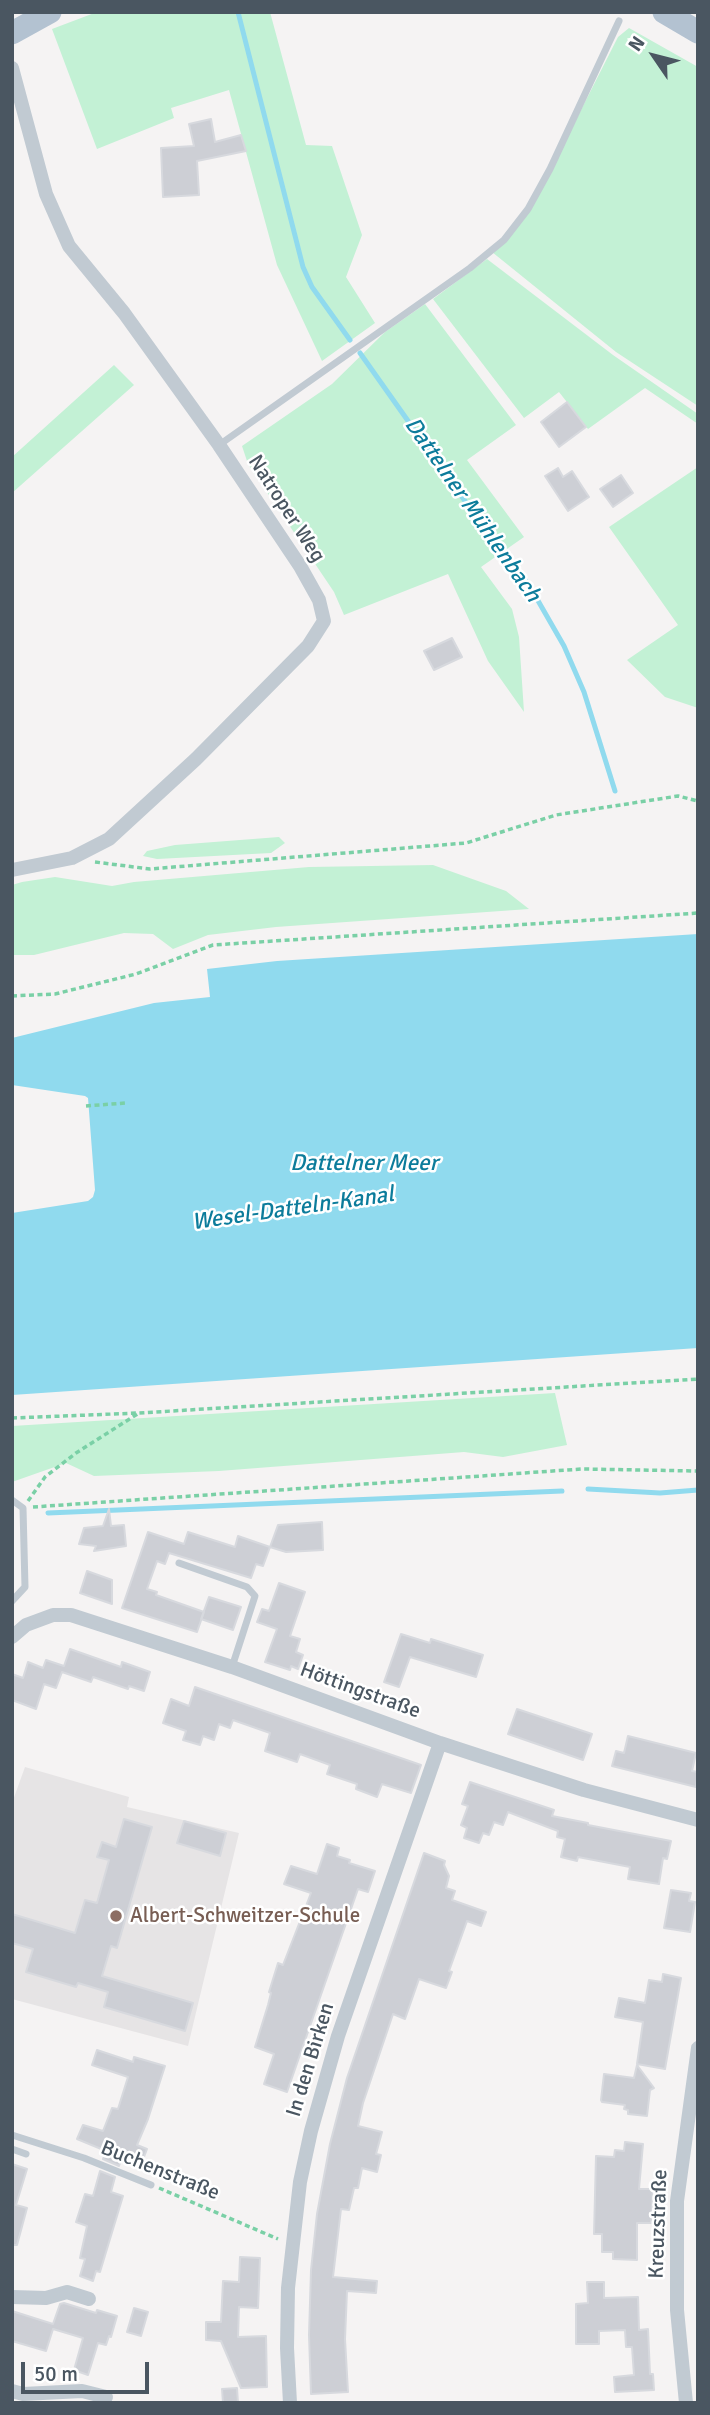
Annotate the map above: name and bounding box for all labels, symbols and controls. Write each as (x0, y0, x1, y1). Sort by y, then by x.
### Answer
north arrow (619, 21, 689, 91)
text: N (623, 32, 650, 56)
water label: Dattelner Mühlenbach (398, 412, 546, 608)
street label: Natroper Weg (242, 451, 330, 567)
water label: Dattelner Meer (290, 1150, 438, 1178)
water label: Wesel-Datteln-Kanal (190, 1181, 396, 1237)
street label: Höttingstraße (296, 1658, 424, 1724)
place label: Albert-Schweitzer-Schule (130, 1903, 360, 1929)
marker: Albert-Schweitzer-Schule (108, 1908, 124, 1924)
street label: In den Birken (282, 2000, 340, 2120)
street label: Buchenstraße (97, 2136, 223, 2206)
street label: Kreuzstraße (644, 2169, 674, 2279)
scale bar (24, 2348, 152, 2392)
text: 50 m (34, 2361, 78, 2387)

